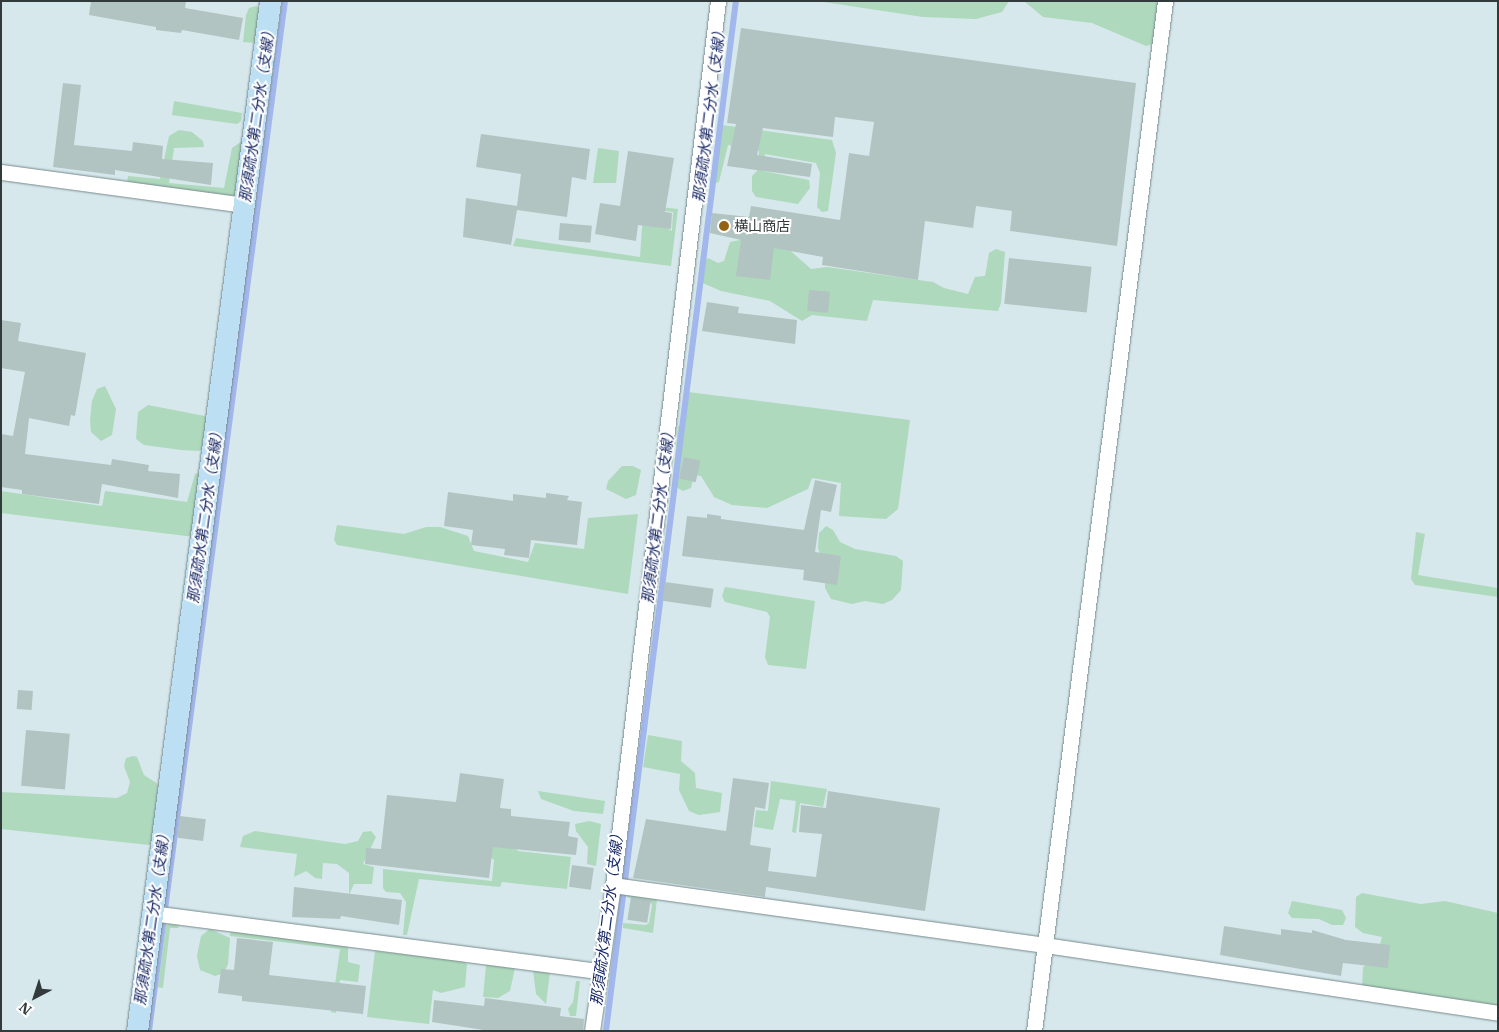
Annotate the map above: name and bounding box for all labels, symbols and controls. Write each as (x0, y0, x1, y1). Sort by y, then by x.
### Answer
water label: 那須疏水第二分水（支線） (236, 23, 278, 203)
water label: 那須疏水第二分水（支線） (689, 23, 729, 203)
place label: 横山商店 (734, 218, 790, 234)
marker: 横山商店 (718, 220, 730, 232)
water label: 那須疏水第二分水（支線） (184, 424, 226, 604)
water label: 那須疏水第二分水（支線） (638, 424, 678, 604)
water label: 那須疏水第二分水（支線） (131, 826, 173, 1006)
water label: 那須疏水第二分水（支線） (587, 826, 627, 1006)
north arrow (10, 972, 60, 1022)
text: N (15, 998, 35, 1019)

